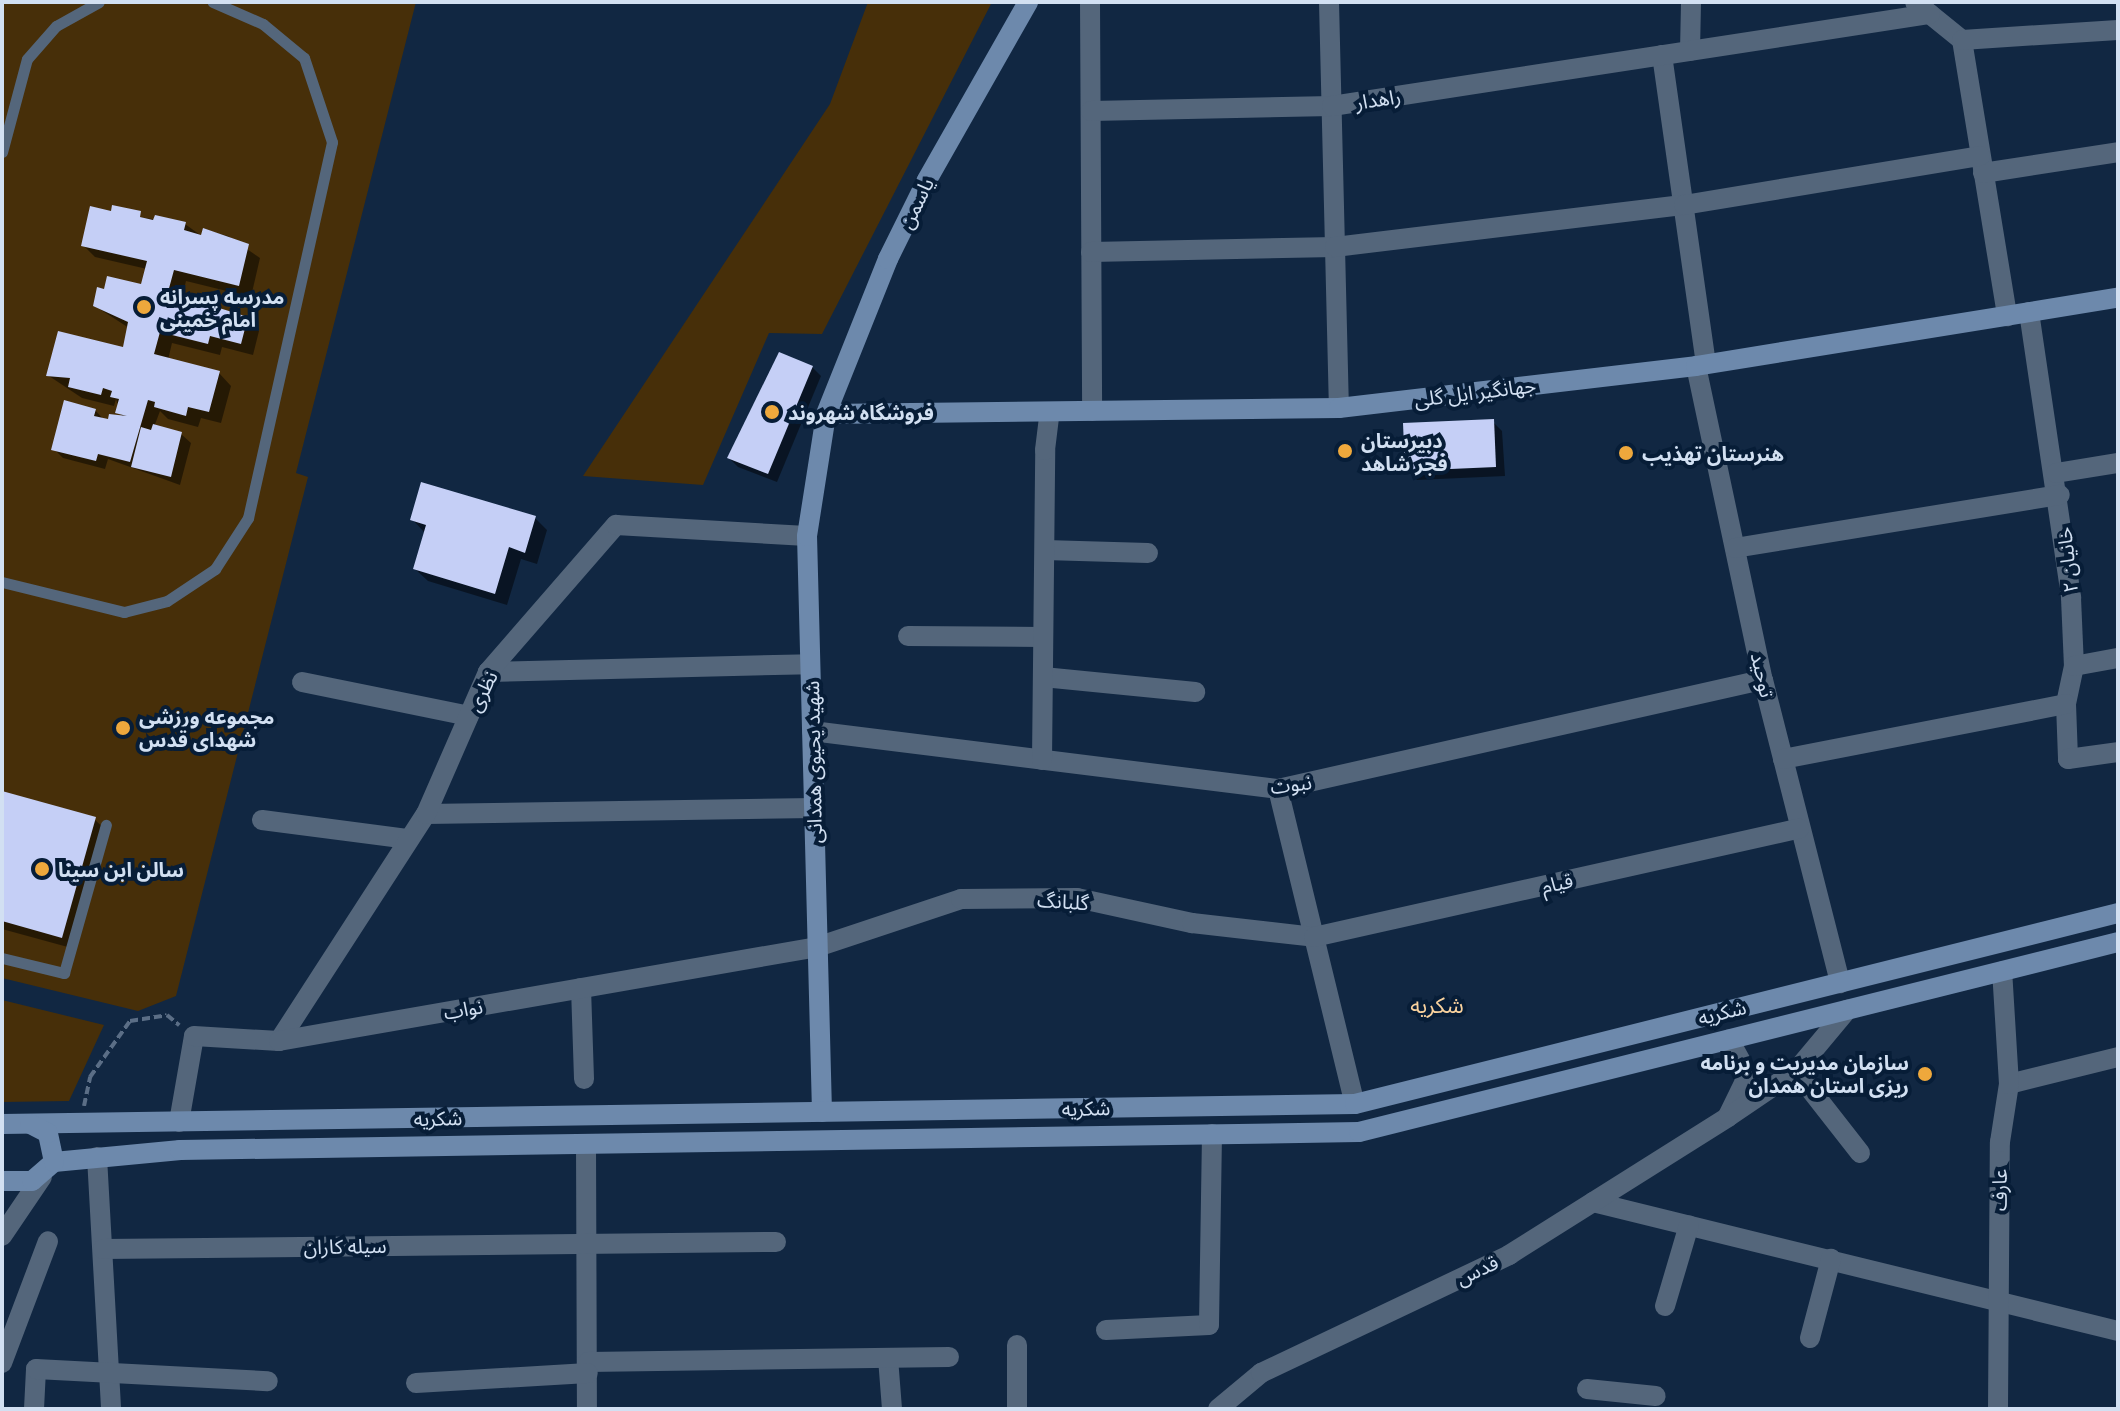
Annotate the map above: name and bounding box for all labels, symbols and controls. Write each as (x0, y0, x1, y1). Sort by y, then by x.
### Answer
street label: راهدار (1353, 84, 1403, 114)
street label: یاسمن (893, 174, 939, 232)
place label: مدرسه پسرانه امام خمینی (160, 284, 284, 331)
marker: مدرسه پسرانه امام خمینی (135, 298, 153, 316)
street label: جهانگیر ایل گلی (1413, 373, 1537, 411)
place label: فروشگاه شهروند (788, 400, 934, 424)
marker: فروشگاه شهروند (763, 403, 781, 421)
place label: دبیرستان فجر شاهد (1361, 428, 1447, 475)
place label: هنرستان تهذیب (1642, 441, 1784, 465)
marker: دبیرستان فجر شاهد (1336, 442, 1354, 460)
marker: هنرستان تهذیب (1617, 444, 1635, 462)
street label: خانیان ۲ (2052, 526, 2082, 594)
street label: توحید (1746, 650, 1780, 700)
street label: نظری (462, 667, 502, 715)
street label: شهید یحیوی همدانی (800, 680, 826, 844)
place label: مجموعه ورزشی شهدای قدس (139, 704, 274, 751)
marker: مجموعه ورزشی شهدای قدس (114, 719, 132, 737)
street label: نبوت (1269, 770, 1313, 798)
place label: سالن ابن سینا (58, 857, 184, 881)
marker: سالن ابن سینا (33, 860, 51, 878)
street label: قیام (1539, 868, 1575, 898)
street label: گلبانگ (1036, 887, 1090, 915)
district label: شکریه (1410, 992, 1464, 1018)
street label: نواب (441, 994, 485, 1024)
street label: شکریه (1695, 994, 1749, 1030)
place label: سازمان مدیریت و برنامه ریزی استان همدان (1700, 1050, 1909, 1097)
marker: سازمان مدیریت و برنامه ریزی استان همدان (1916, 1065, 1934, 1083)
street label: شکریه (1061, 1096, 1111, 1120)
street label: شکریه (413, 1106, 463, 1130)
street label: عارف (1987, 1169, 2011, 1211)
street label: سیله کاران (303, 1233, 387, 1259)
street label: قدس (1452, 1250, 1502, 1290)

